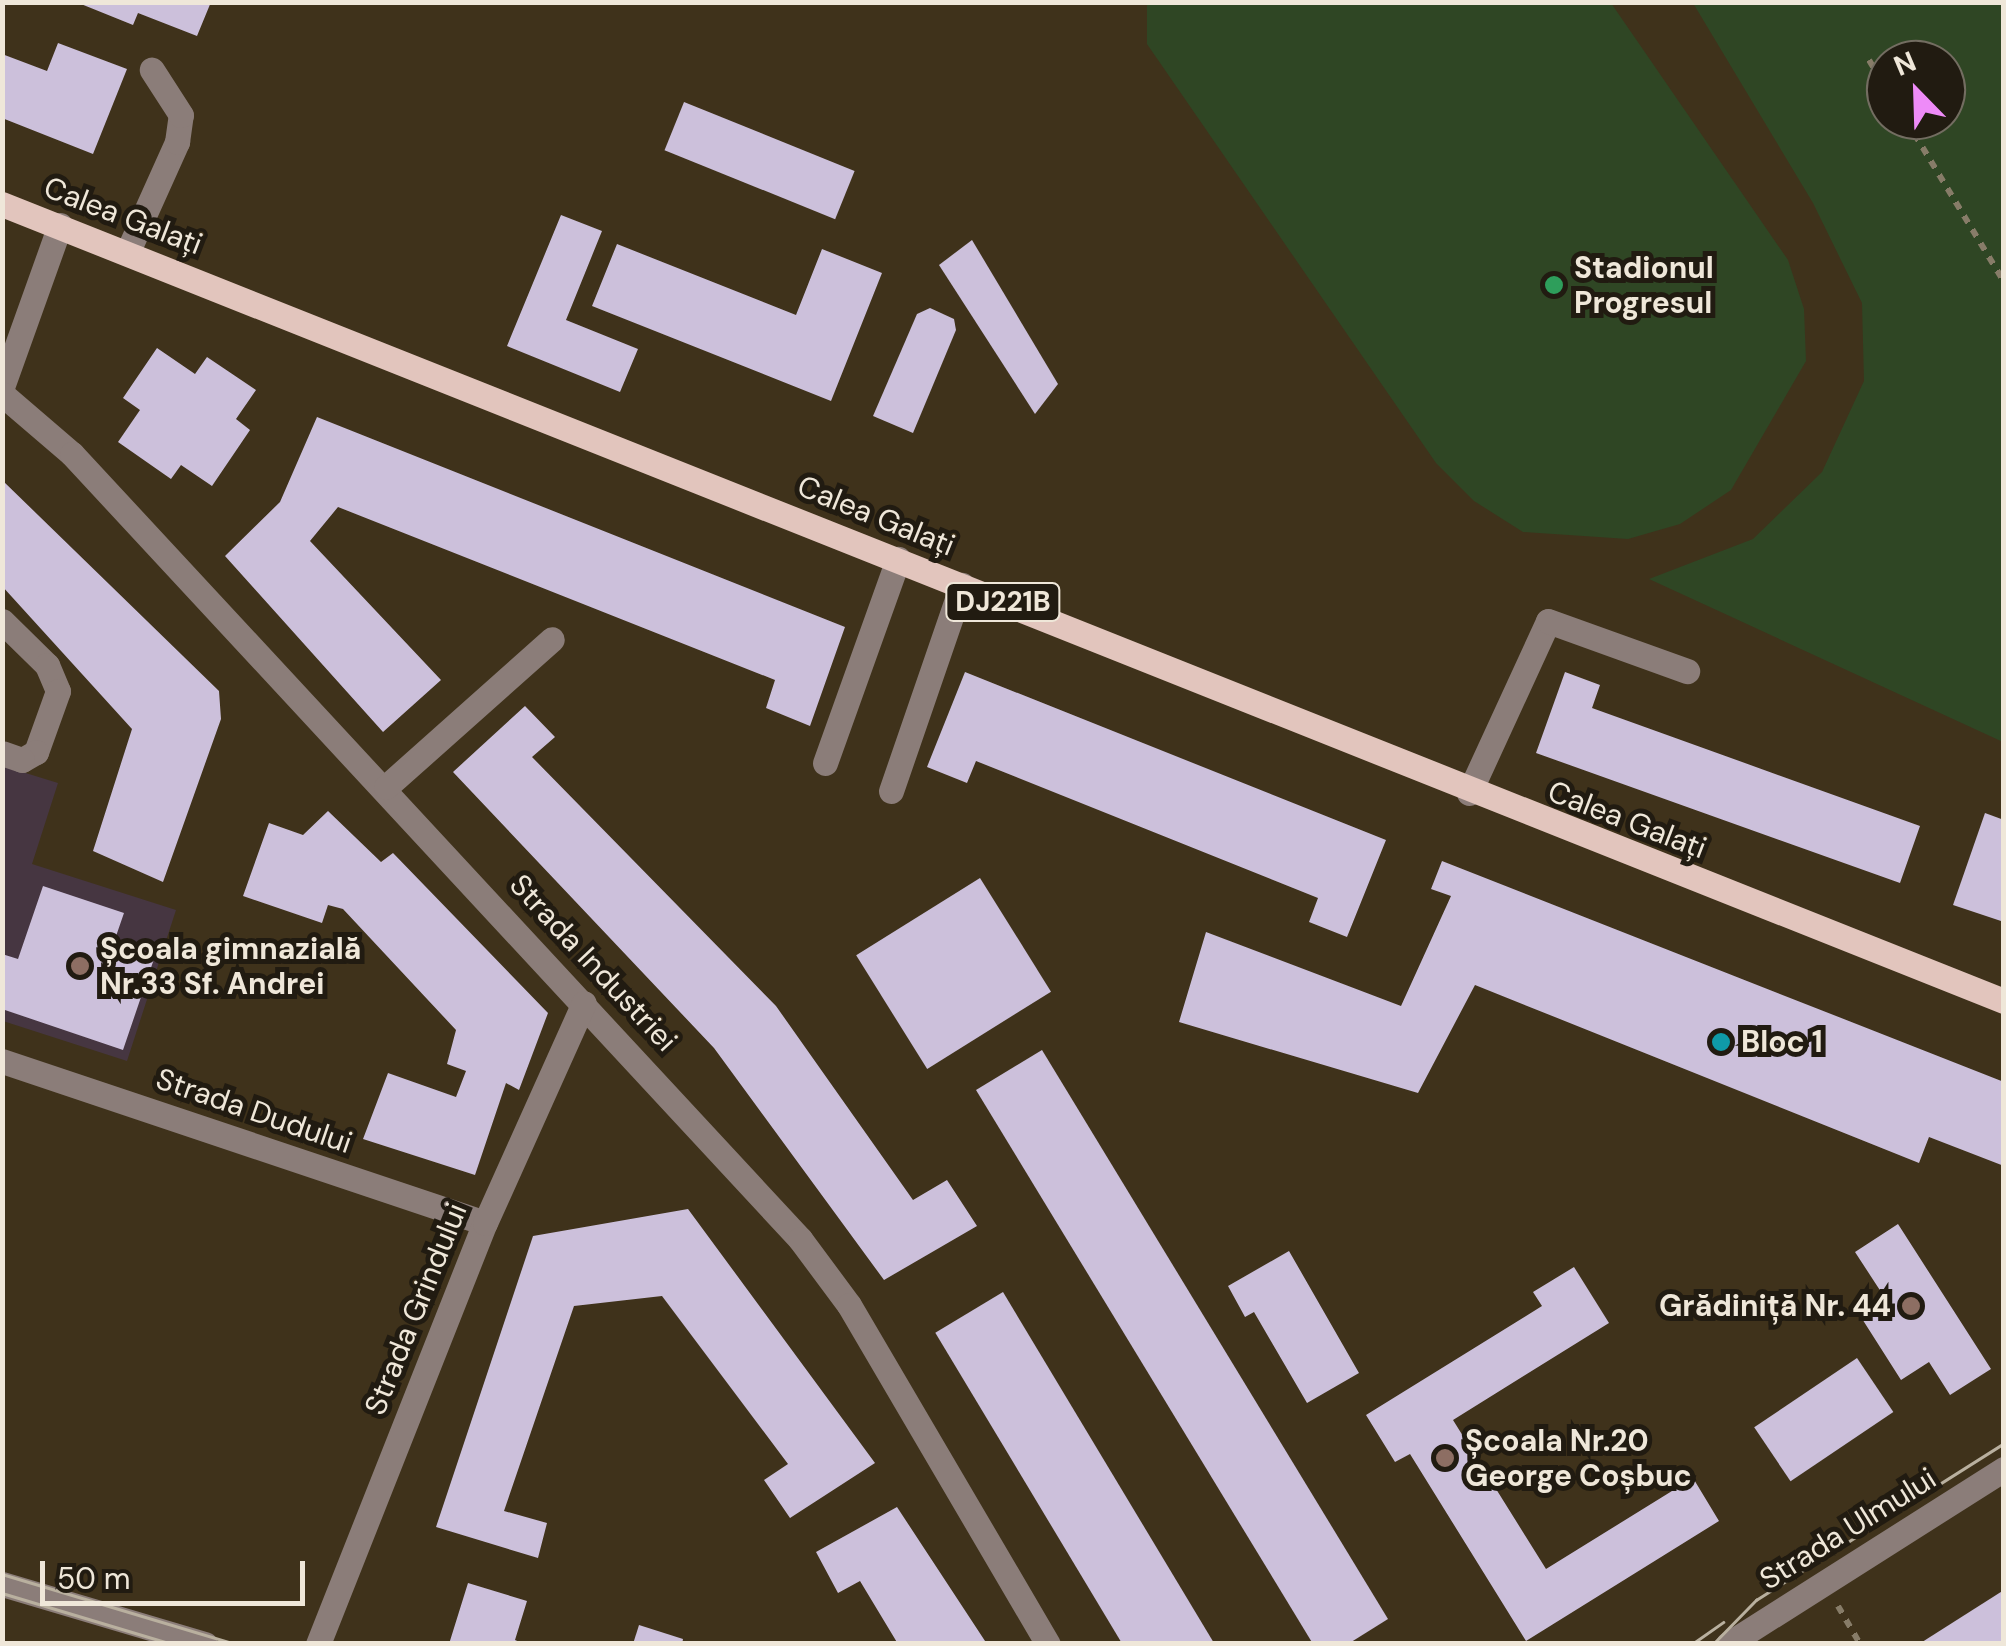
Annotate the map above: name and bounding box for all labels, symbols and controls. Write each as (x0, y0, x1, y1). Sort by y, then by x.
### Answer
north arrow (1866, 40, 1966, 140)
text: N (1888, 43, 1921, 85)
street label: Calea Galați (39, 169, 207, 263)
place label: Stadionul Progresul (1574, 250, 1714, 320)
marker: Stadionul Progresul (1543, 274, 1565, 296)
street label: Calea Galați (792, 468, 960, 564)
road number: DJ221B (943, 579, 1063, 625)
street label: Calea Galați (1543, 773, 1711, 867)
street label: Strada Industriei (502, 867, 684, 1059)
place label: Școala gimnazială Nr.33 Sf. Andrei (100, 931, 361, 1002)
marker: Școala gimnazială Nr.33 Sf. Andrei (69, 955, 91, 977)
place label: Bloc 1 (1741, 1024, 1823, 1060)
marker: Bloc 1 (1710, 1031, 1732, 1053)
street label: Strada Dudului (151, 1061, 357, 1161)
street label: Strada Grindului (357, 1198, 475, 1420)
place label: Grădiniță Nr. 44 (1659, 1288, 1891, 1324)
marker: Grădiniță Nr. 44 (1900, 1295, 1922, 1317)
place label: Școala Nr.20 George Coșbuc (1465, 1423, 1692, 1494)
marker: Școala Nr.20 George Coșbuc (1434, 1447, 1456, 1469)
street label: Strada Ulmului (1753, 1460, 1943, 1598)
scale bar (45, 1541, 310, 1603)
text: 50 m (57, 1559, 131, 1598)

